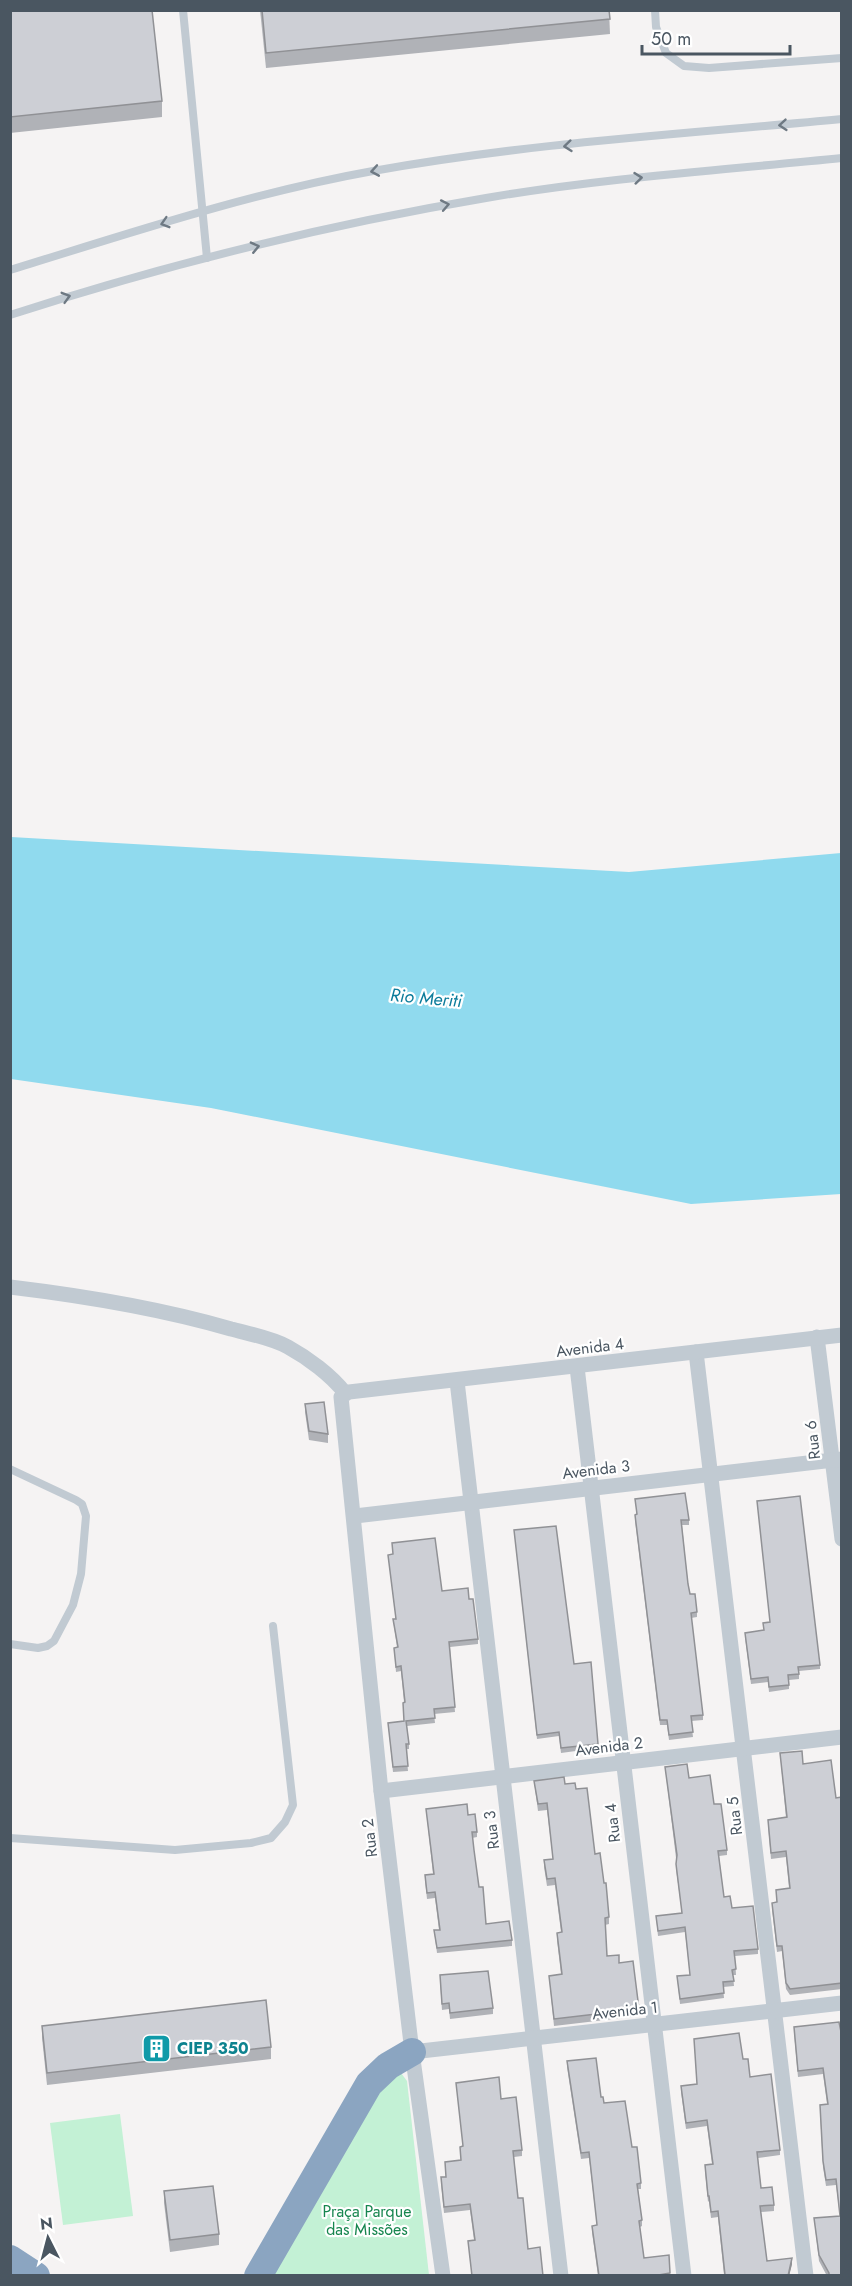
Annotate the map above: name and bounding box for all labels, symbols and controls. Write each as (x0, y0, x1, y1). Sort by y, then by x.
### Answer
scale bar (642, 18, 790, 56)
text: 50 m (651, 26, 691, 52)
one-way arrow (779, 118, 788, 131)
one-way arrow (564, 139, 573, 152)
one-way arrow (370, 164, 380, 177)
one-way arrow (634, 172, 643, 185)
one-way arrow (440, 200, 450, 213)
one-way arrow (160, 216, 171, 228)
one-way arrow (249, 241, 259, 254)
one-way arrow (60, 292, 71, 304)
water label: Rio Meriti (389, 982, 463, 1014)
street label: Avenida 4 (555, 1332, 625, 1363)
street label: Rua 6 (799, 1419, 826, 1461)
street label: Avenida 3 (561, 1454, 631, 1485)
street label: Avenida 2 (574, 1731, 644, 1762)
street label: Rua 5 (721, 1795, 748, 1837)
street label: Rua 4 (599, 1802, 626, 1844)
street label: Rua 3 (478, 1809, 505, 1850)
street label: Rua 2 (356, 1817, 383, 1859)
street label: Avenida 1 (591, 1996, 659, 2025)
building icon: CIEP 350 (140, 2032, 172, 2064)
place label: CIEP 350 (177, 2037, 249, 2060)
park label: Praça Parque das Missões (323, 2200, 411, 2241)
north arrow (18, 2208, 78, 2268)
text: N (39, 2211, 54, 2236)

